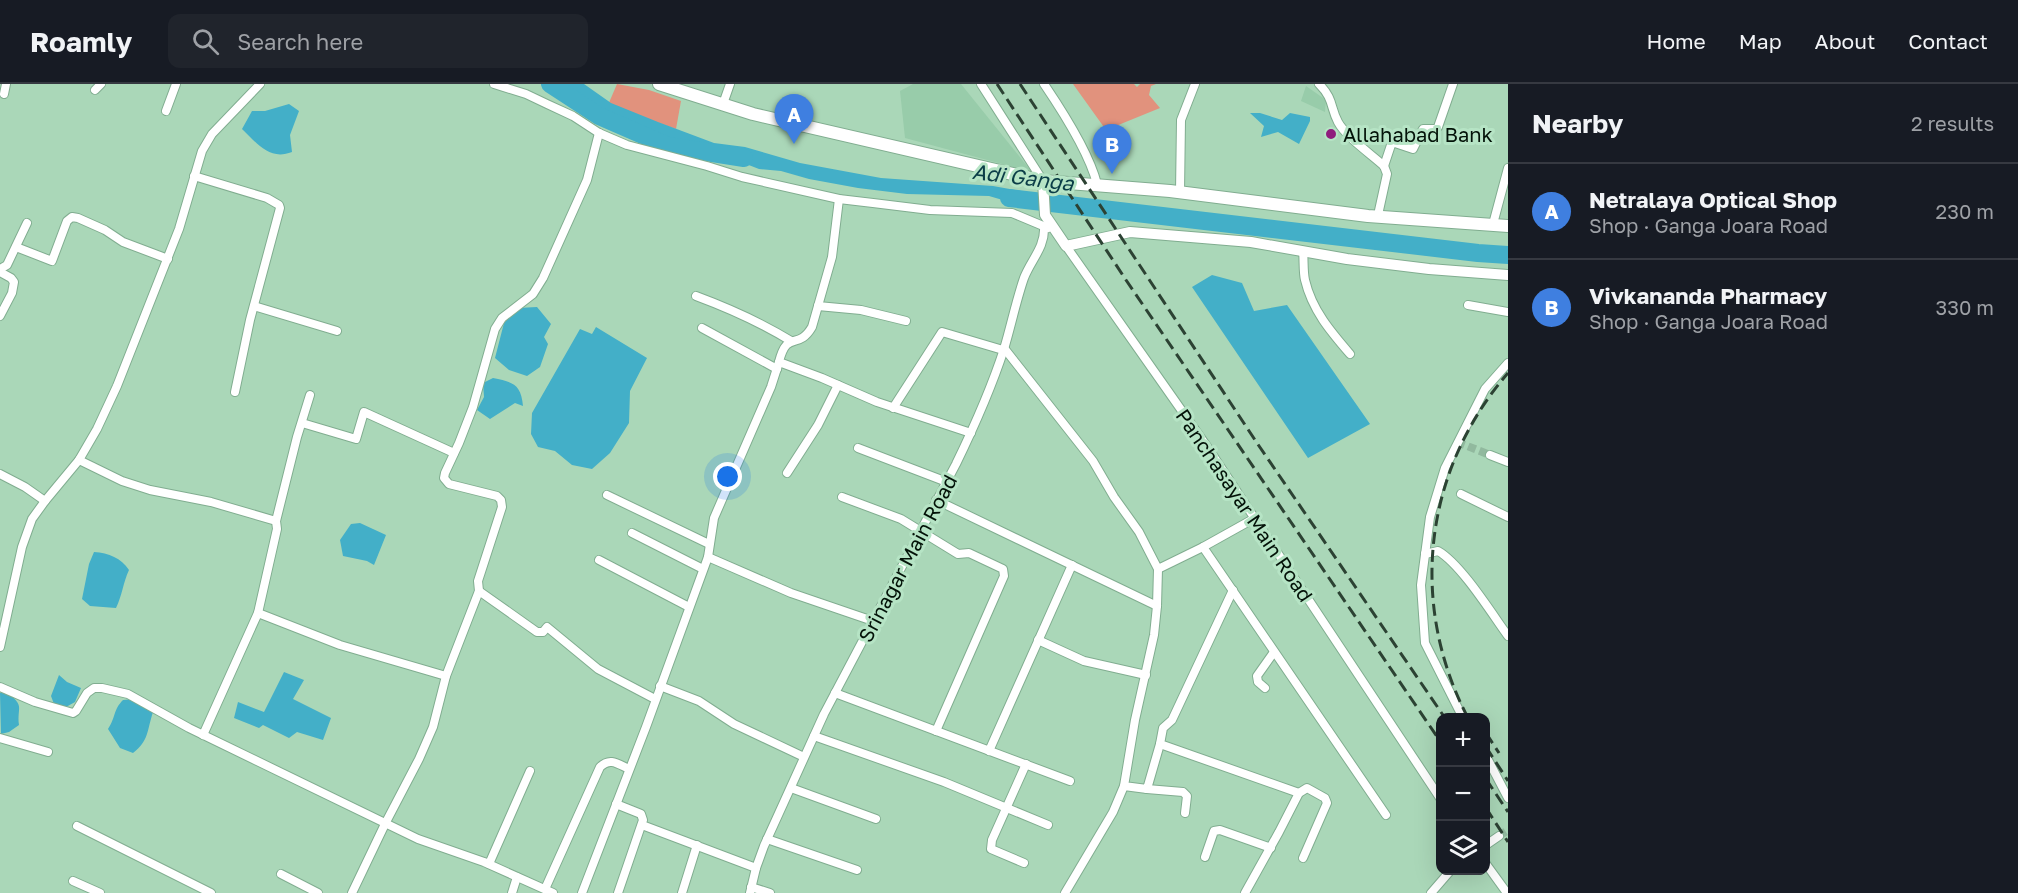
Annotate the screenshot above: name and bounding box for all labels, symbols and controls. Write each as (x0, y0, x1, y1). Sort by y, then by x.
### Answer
search box (168, 14, 588, 68)
text: Roamly (30, 25, 132, 58)
icon: search (189, 25, 222, 58)
text: Search here (237, 28, 363, 55)
text: Home (1646, 28, 1706, 54)
text: Map (1739, 28, 1782, 54)
text: About (1815, 28, 1875, 54)
text: Contact (1908, 28, 1988, 54)
pin: A (774, 94, 814, 144)
text: Nearby (1532, 108, 1623, 139)
text: 2 results (1911, 111, 1994, 135)
place label: Allahabad Bank (1343, 122, 1493, 146)
pin: B (1092, 124, 1132, 174)
marker: Allahabad Bank (1324, 127, 1338, 141)
water label: Adi Ganga (971, 158, 1076, 196)
text: Netralaya Optical Shop (1589, 186, 1837, 213)
text: A (1544, 199, 1559, 223)
text: 230 m (1936, 199, 1994, 223)
text: Shop · Ganga Joara Road (1589, 213, 1828, 237)
text: Vivkananda Pharmacy (1589, 282, 1827, 309)
text: B (1544, 295, 1559, 319)
text: 330 m (1936, 295, 1994, 319)
text: Shop · Ganga Joara Road (1589, 309, 1828, 333)
street label: Panchasayar Main Road (1171, 404, 1319, 606)
your location (713, 462, 742, 491)
street label: Srinagar Main Road (853, 470, 961, 646)
map controls (1436, 713, 1490, 875)
button: + (1436, 713, 1490, 767)
button: − (1436, 767, 1490, 821)
button: layers (1436, 821, 1490, 875)

